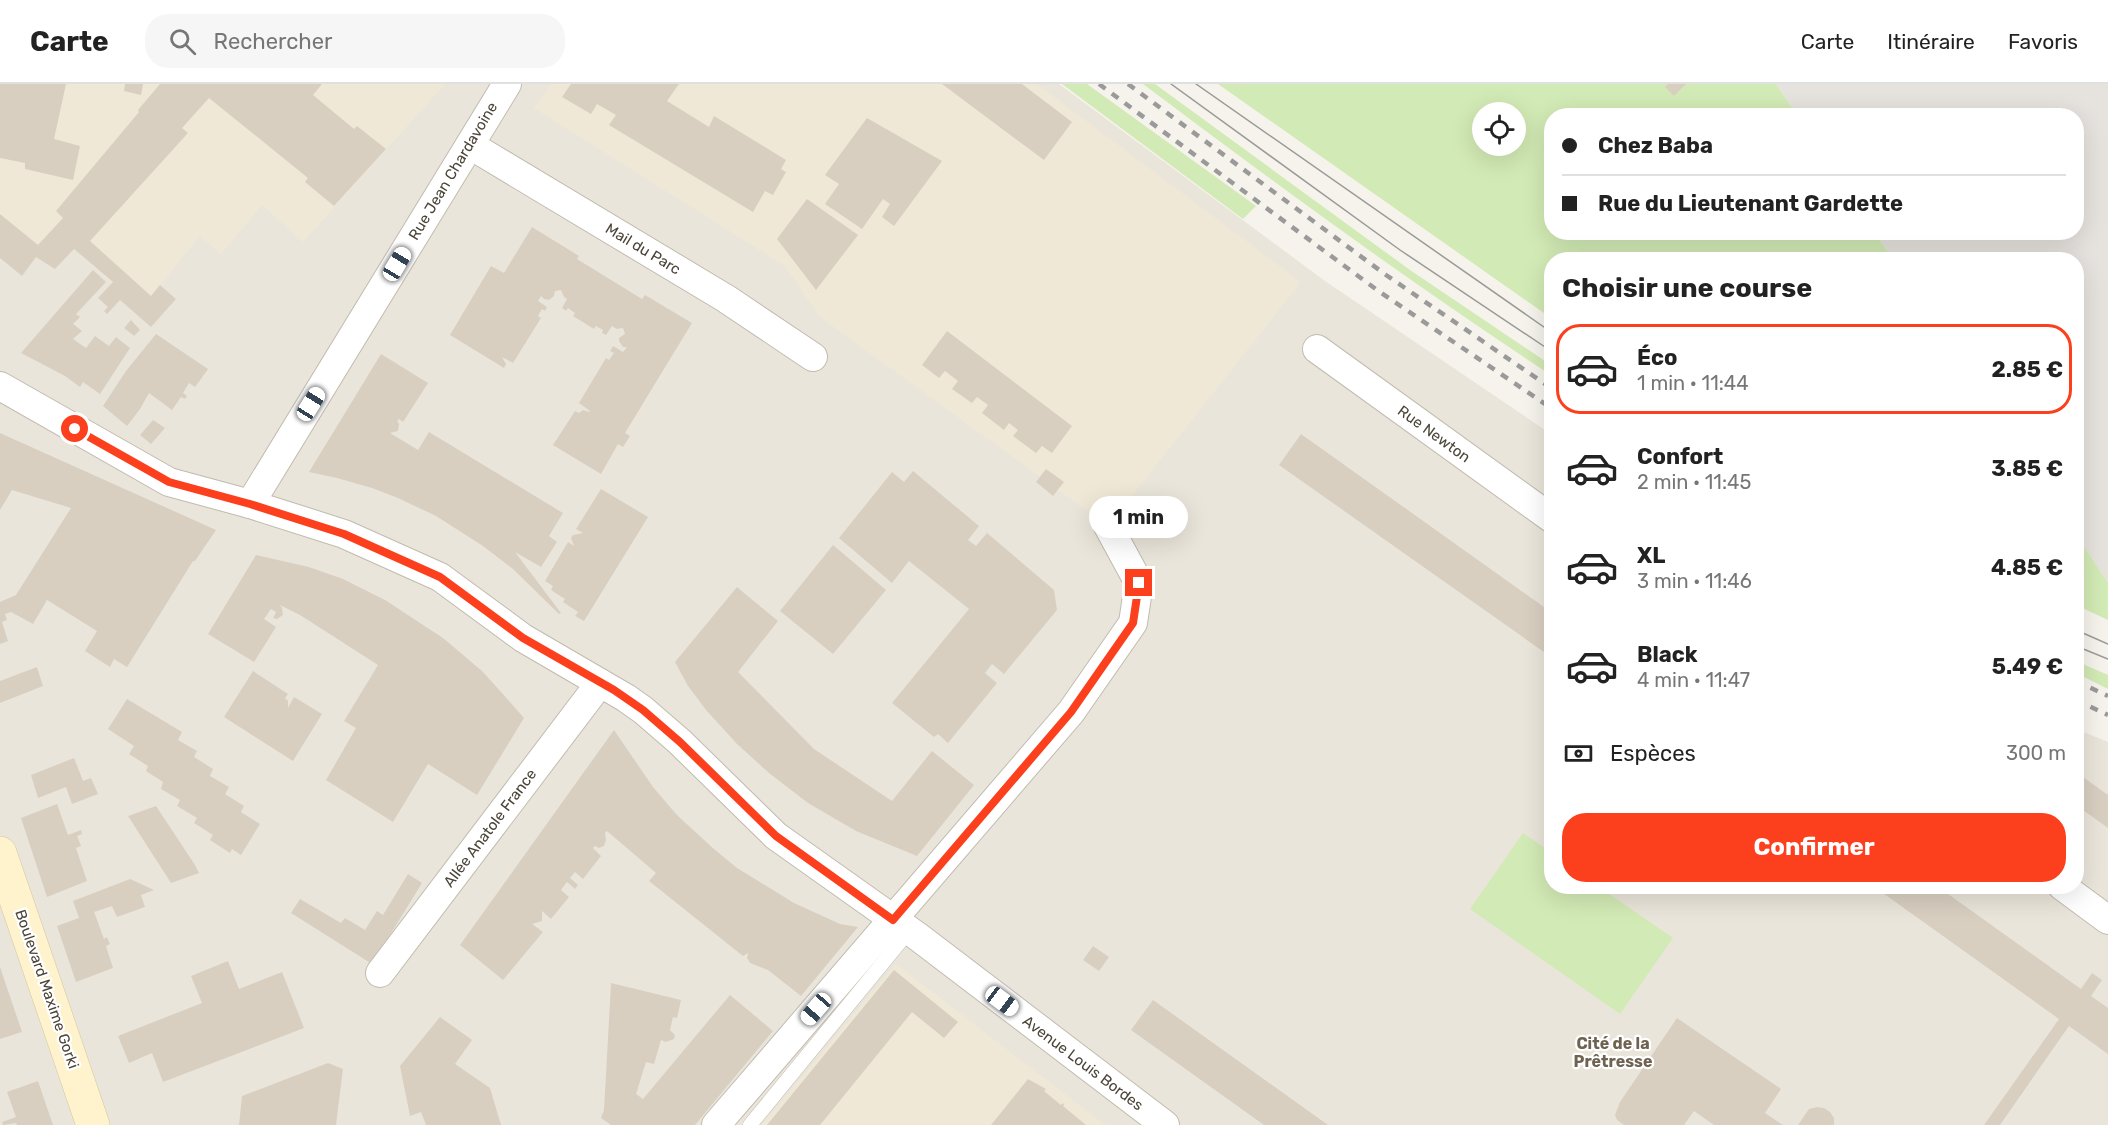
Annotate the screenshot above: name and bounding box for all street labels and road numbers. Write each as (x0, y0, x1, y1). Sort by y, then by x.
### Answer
street label: Rue Jean Chardavoine (405, 99, 501, 243)
street label: Mail du Parc (602, 220, 684, 278)
street label: Rue Newton (1394, 402, 1474, 466)
street label: Allée Anatole France (440, 765, 540, 891)
street label: Boulevard Maxime Gorki (11, 907, 83, 1071)
street label: Avenue Louis Bordes (1019, 1012, 1147, 1114)

